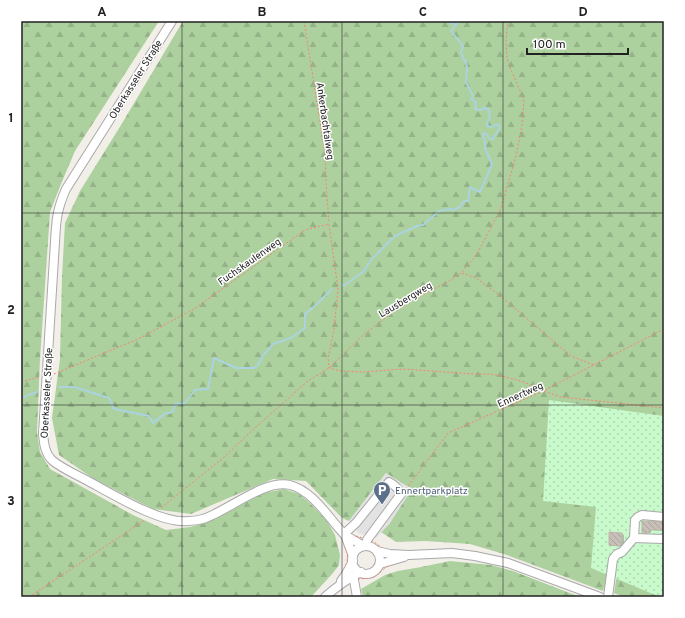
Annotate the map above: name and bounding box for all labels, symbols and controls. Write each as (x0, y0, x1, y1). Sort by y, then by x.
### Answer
text: A (97, 5, 107, 21)
text: B (258, 5, 267, 21)
text: C (419, 5, 427, 21)
text: D (578, 5, 588, 21)
scale bar (527, 30, 628, 56)
text: 100 m (533, 37, 566, 53)
street label: Oberkasseler Straße (107, 38, 166, 122)
street label: Ankerbachtalweg (313, 82, 336, 161)
text: 1 (8, 111, 14, 127)
street label: Fuchskaulenweg (216, 236, 284, 289)
street label: Lausbergweg (377, 279, 435, 321)
text: 2 (7, 303, 15, 319)
street label: Oberkasseler Straße (39, 347, 56, 439)
street label: Ennertweg (496, 379, 546, 411)
parking icon: Ennertparkplatz (372, 480, 392, 505)
place label: Ennertparkplatz (395, 485, 468, 498)
text: 3 (7, 494, 15, 510)

